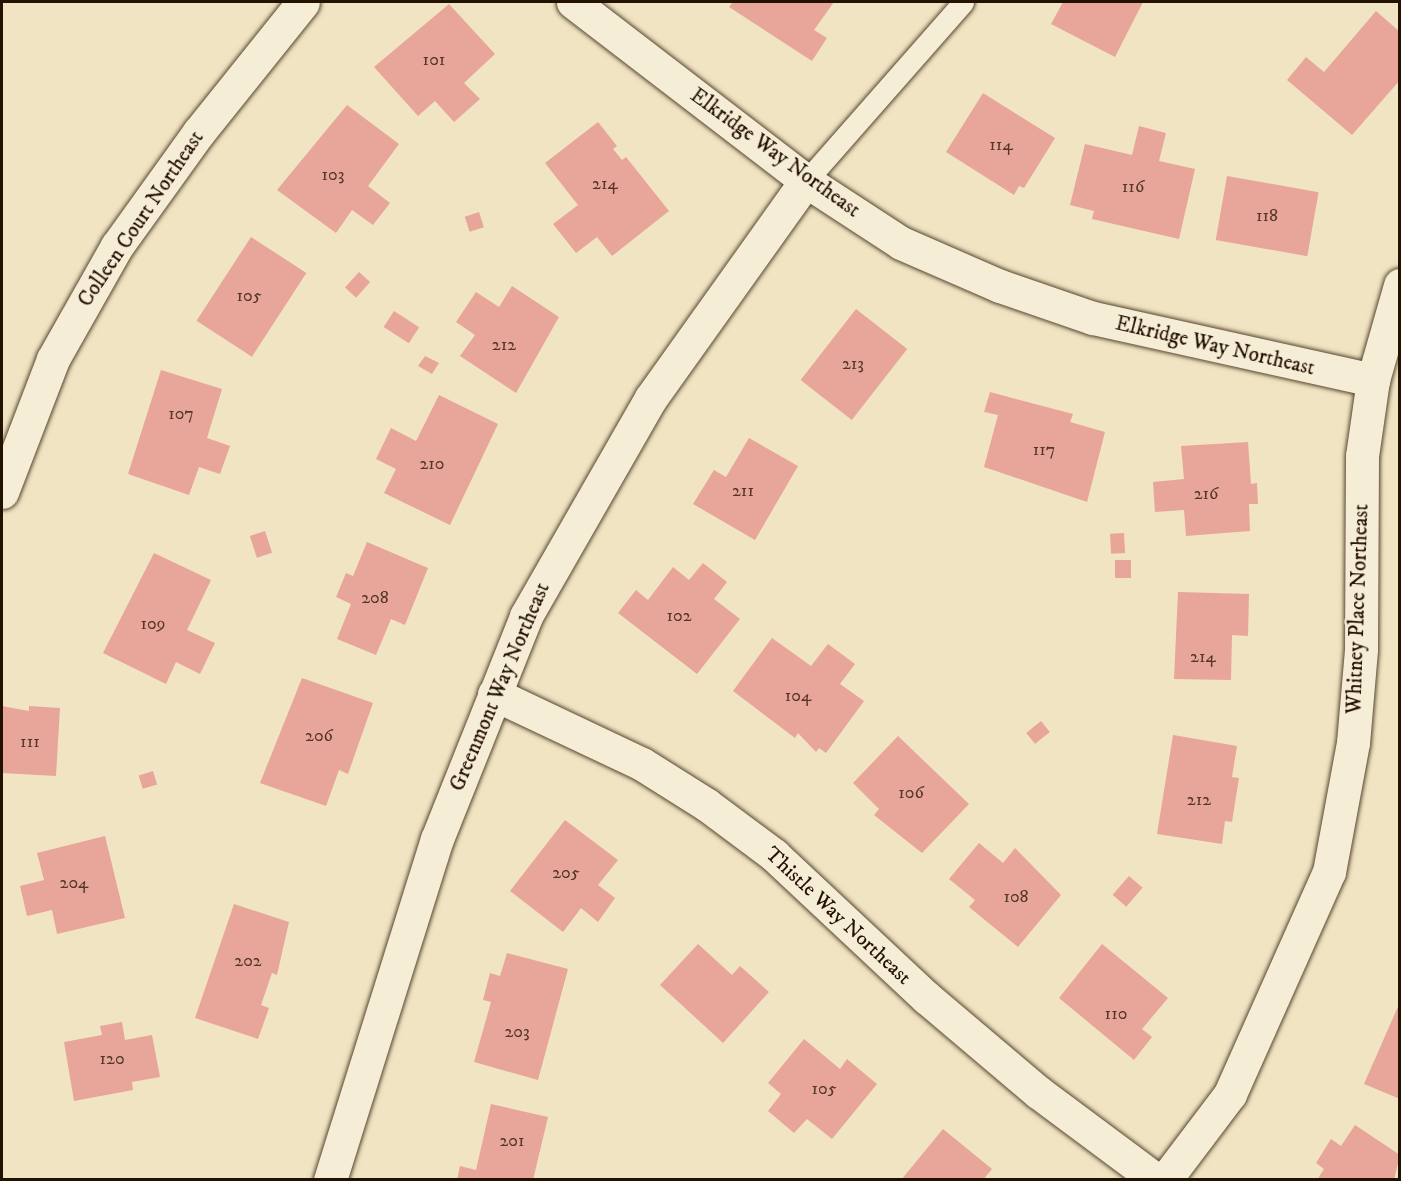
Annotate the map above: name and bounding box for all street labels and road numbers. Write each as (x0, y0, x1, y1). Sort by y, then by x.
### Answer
street label: Elkridge Way Northeast (685, 83, 865, 223)
street label: Colleen Court Northeast (73, 126, 209, 312)
street label: Elkridge Way Northeast (1113, 311, 1317, 381)
street label: Whitney Place Northeast (1342, 503, 1374, 715)
street label: Greenmont Way Northeast (445, 579, 555, 795)
street label: Thistle Way Northeast (760, 842, 916, 990)

